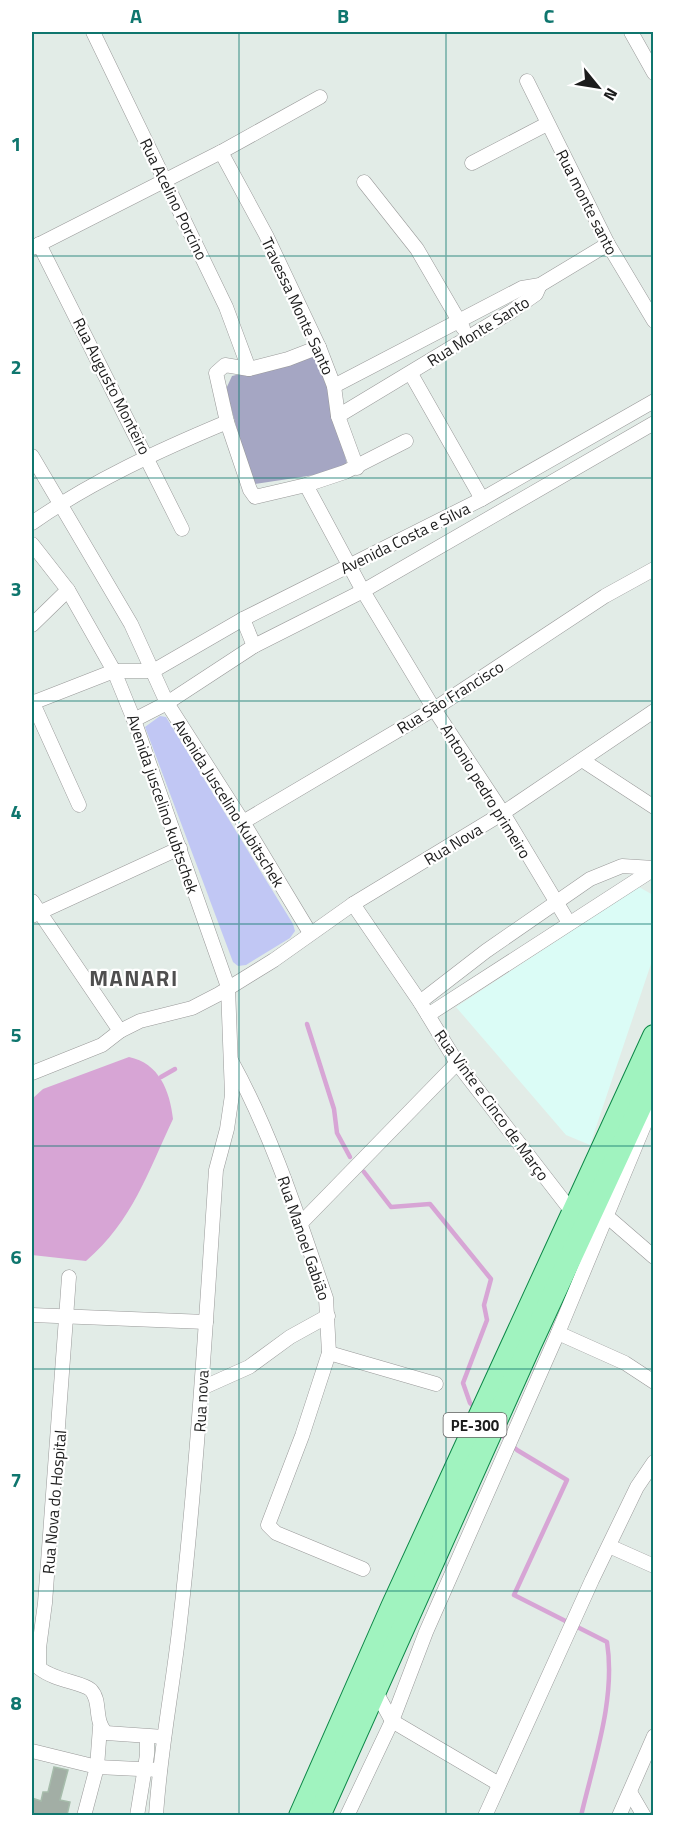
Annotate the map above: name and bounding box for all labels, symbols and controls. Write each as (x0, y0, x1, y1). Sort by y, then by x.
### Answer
text: A (130, 0, 142, 31)
text: B (337, 0, 349, 31)
text: C (544, 0, 555, 31)
north arrow (568, 57, 628, 117)
text: N (598, 84, 624, 105)
text: 1 (10, 128, 22, 159)
street label: Rua Acelino Porcino (134, 134, 214, 264)
street label: Rua monte santo (550, 145, 624, 259)
street label: Travessa Monte Santo (256, 233, 340, 379)
street label: Rua Monte Santo (422, 290, 534, 372)
street label: Rua Augusto Monteiro (67, 313, 157, 459)
text: 2 (10, 351, 22, 382)
street label: Avenida Costa e Silva (336, 496, 474, 580)
text: 3 (10, 573, 22, 604)
street label: Rua São Francisco (392, 655, 508, 739)
street label: Avenida juscelino kubtschek (121, 711, 205, 897)
street label: Avenida Juscelino Kubitschek (167, 714, 291, 892)
street label: Antonio pedro primeiro (435, 719, 537, 863)
text: 4 (10, 796, 22, 827)
street label: Rua Nova (419, 817, 487, 871)
district label: MANARI (89, 961, 179, 995)
text: 5 (10, 1019, 22, 1050)
street label: Rua Vinte e Cinco de Março (429, 1024, 555, 1186)
street label: Rua Manoel Gabião (272, 1173, 336, 1303)
text: 6 (10, 1241, 22, 1272)
street label: Rua nova (187, 1369, 215, 1433)
road number: PE-300 (444, 1413, 506, 1437)
street label: Rua Nova do Hospital (36, 1429, 72, 1575)
text: 7 (10, 1464, 22, 1495)
text: 8 (10, 1687, 22, 1718)

